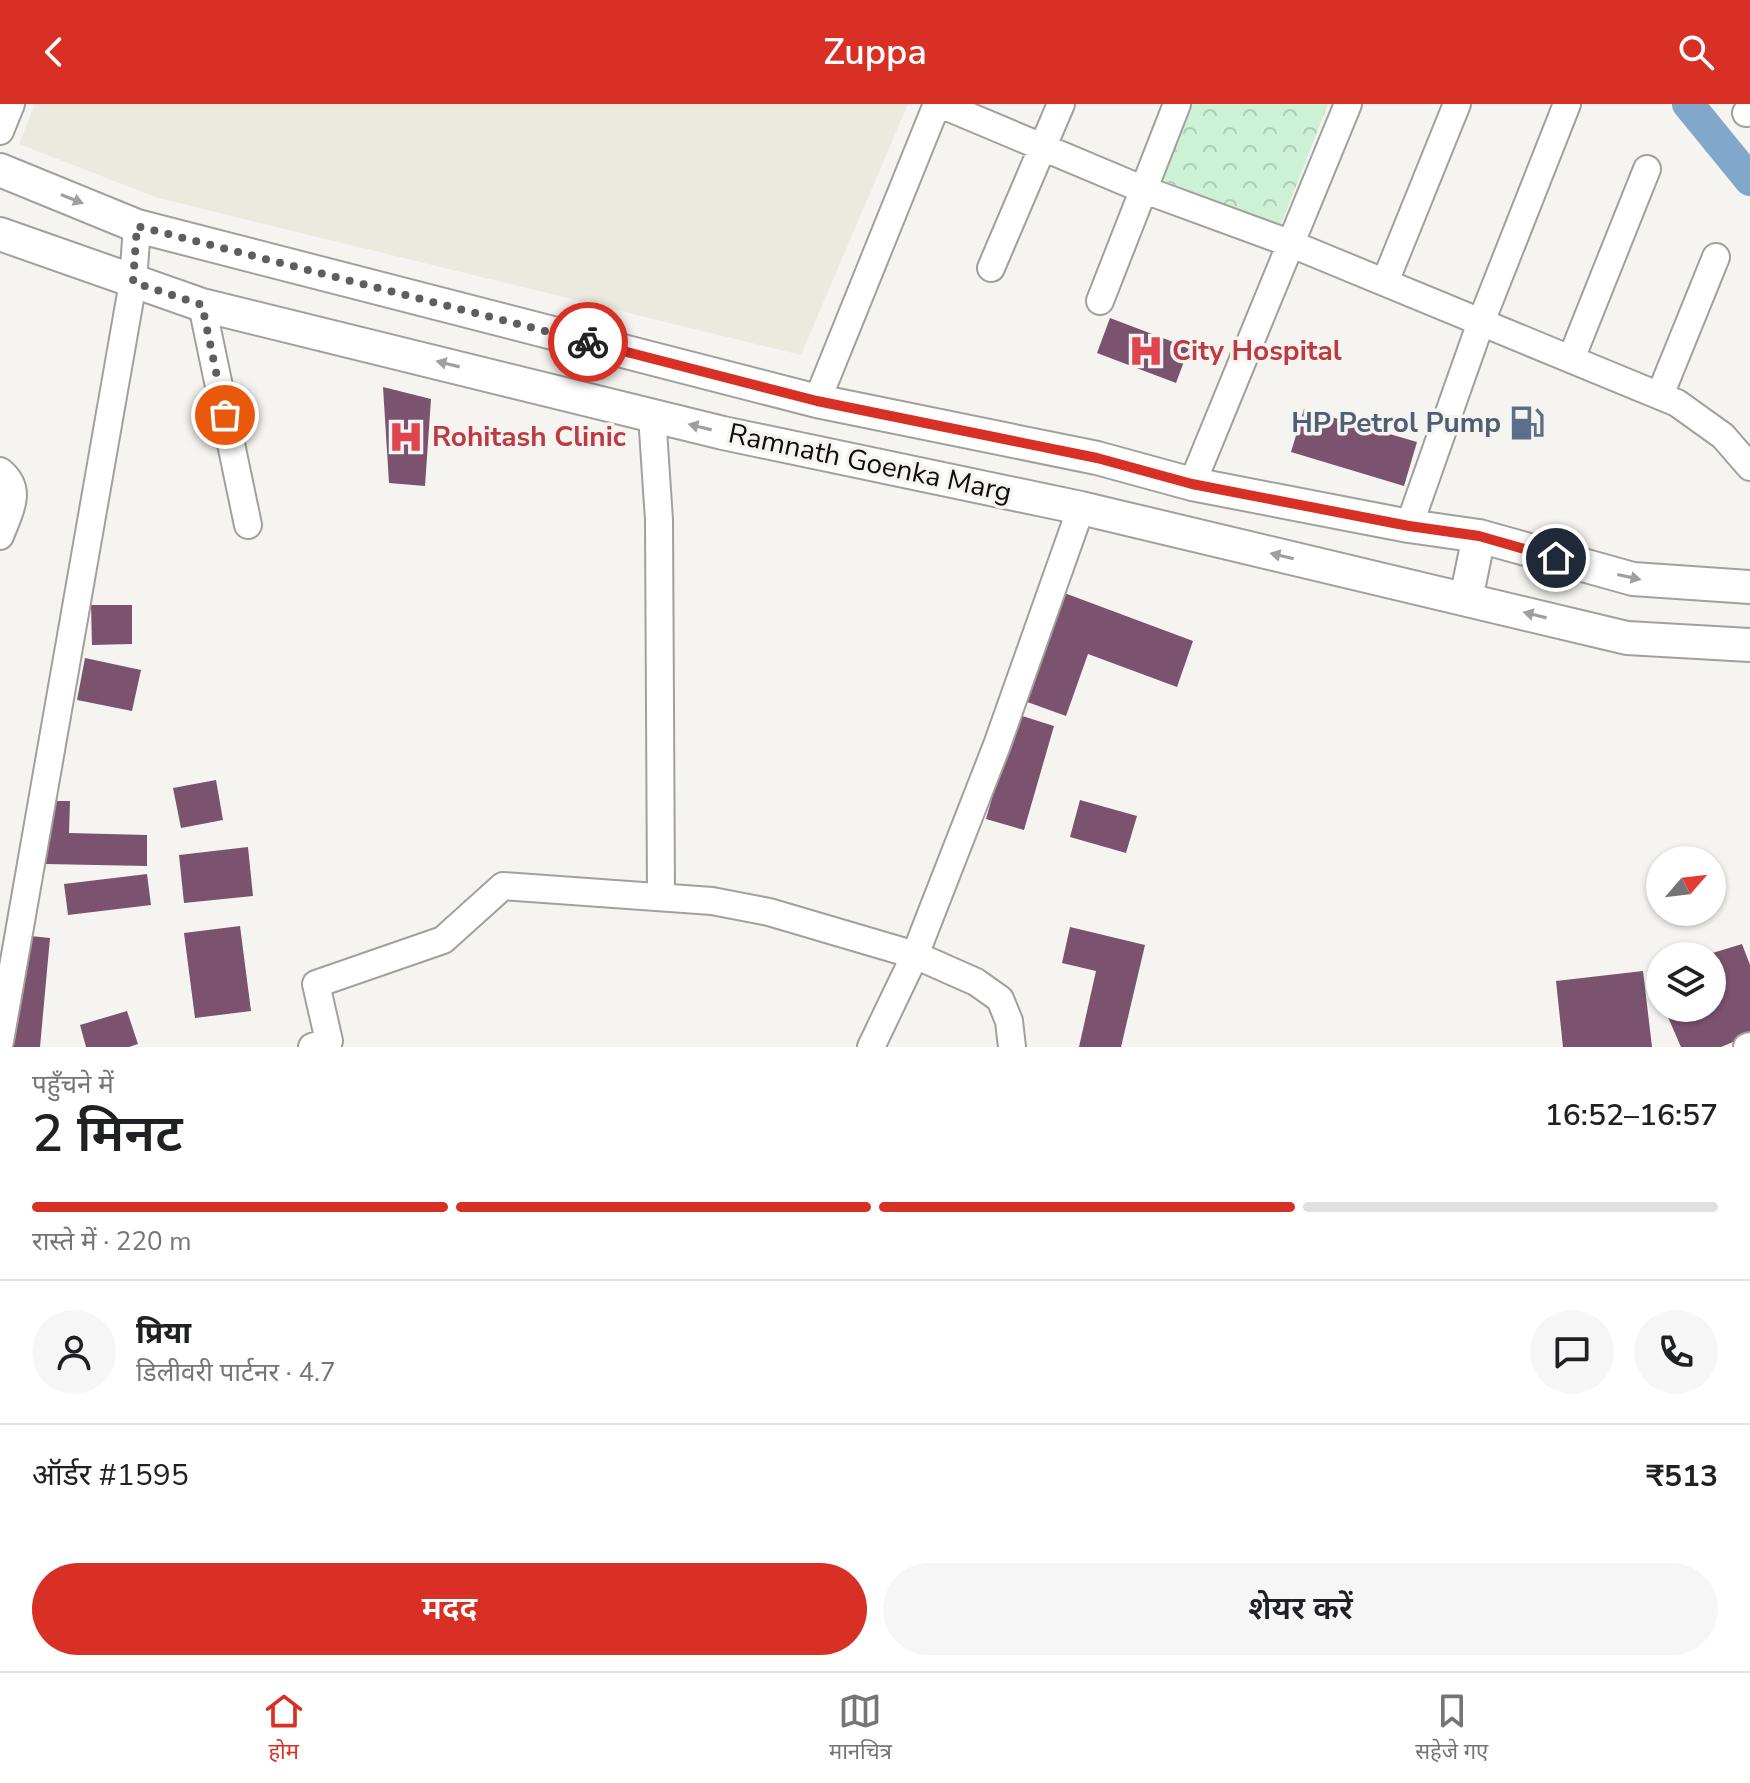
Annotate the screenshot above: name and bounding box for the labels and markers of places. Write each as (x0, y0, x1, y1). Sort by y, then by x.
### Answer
hospital icon: City Hospital (1127, 332, 1165, 370)
place label: City Hospital (1172, 332, 1342, 370)
pin (191, 381, 259, 449)
place label: HP Petrol Pump (1291, 404, 1501, 442)
fuel station icon: HP Petrol Pump (1508, 404, 1546, 442)
hospital icon: Rohitash Clinic (387, 418, 425, 456)
place label: Rohitash Clinic (432, 418, 626, 456)
pin (1522, 524, 1590, 592)

